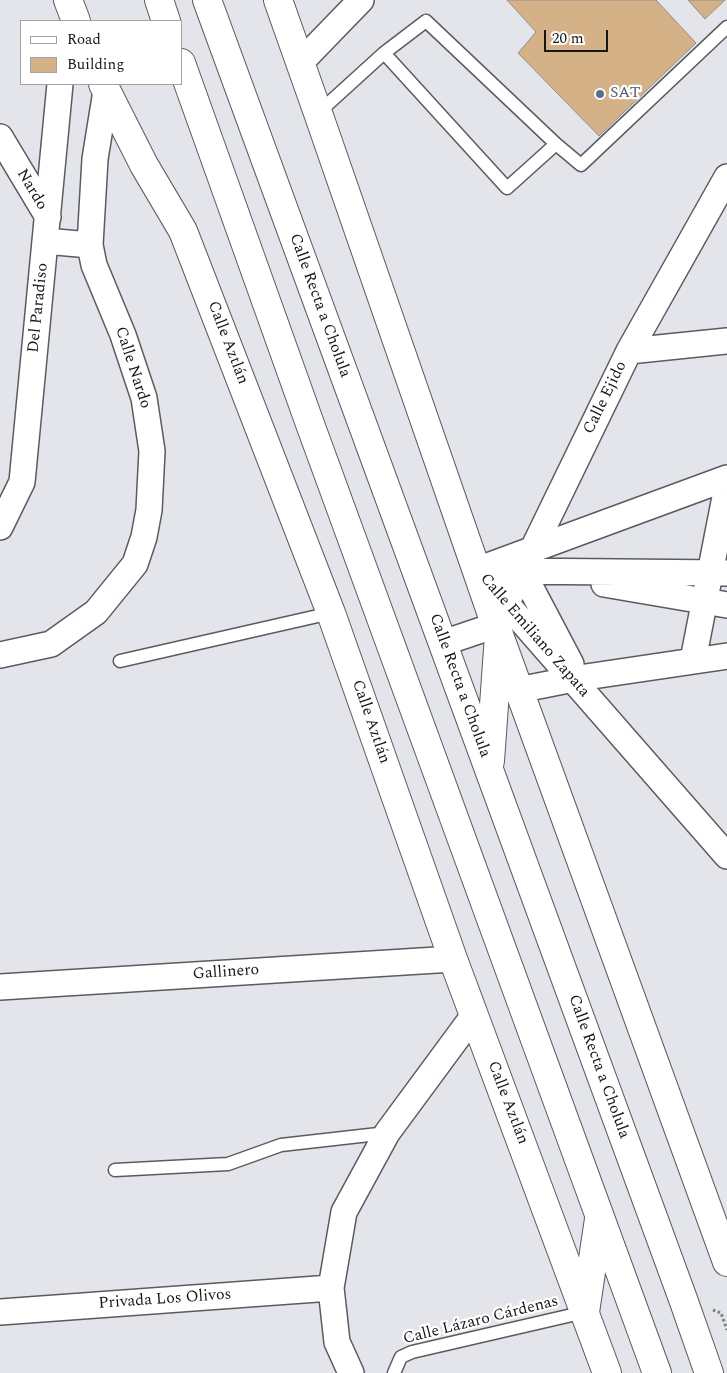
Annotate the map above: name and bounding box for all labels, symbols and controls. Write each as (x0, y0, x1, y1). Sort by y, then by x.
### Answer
legend (20, 20, 182, 85)
scale bar (547, 20, 611, 52)
text: 20 m (552, 27, 584, 50)
text: Road (67, 28, 101, 51)
text: Building (67, 53, 124, 76)
place label: SAT (610, 84, 641, 104)
marker: SAT (594, 88, 606, 100)
street label: Nardo (11, 166, 51, 214)
street label: Calle Recta a Cholula (284, 231, 354, 381)
street label: Del Paradiso (25, 262, 53, 354)
street label: Calle Aztlán (202, 299, 252, 387)
street label: Calle Nardo (110, 325, 154, 411)
street label: Calle Ejido (580, 358, 632, 438)
street label: Calle Emiliano Zapata (475, 570, 593, 702)
street label: Calle Recta a Cholula (424, 611, 494, 761)
street label: Calle Aztlán (347, 678, 393, 766)
street label: Gallinero (192, 961, 260, 985)
street label: Calle Recta a Cholula (563, 992, 633, 1142)
street label: Calle Aztlán (482, 1059, 532, 1147)
street label: Privada Los Olivos (98, 1286, 232, 1314)
street label: Calle Lázaro Cárdenas (401, 1292, 561, 1350)

